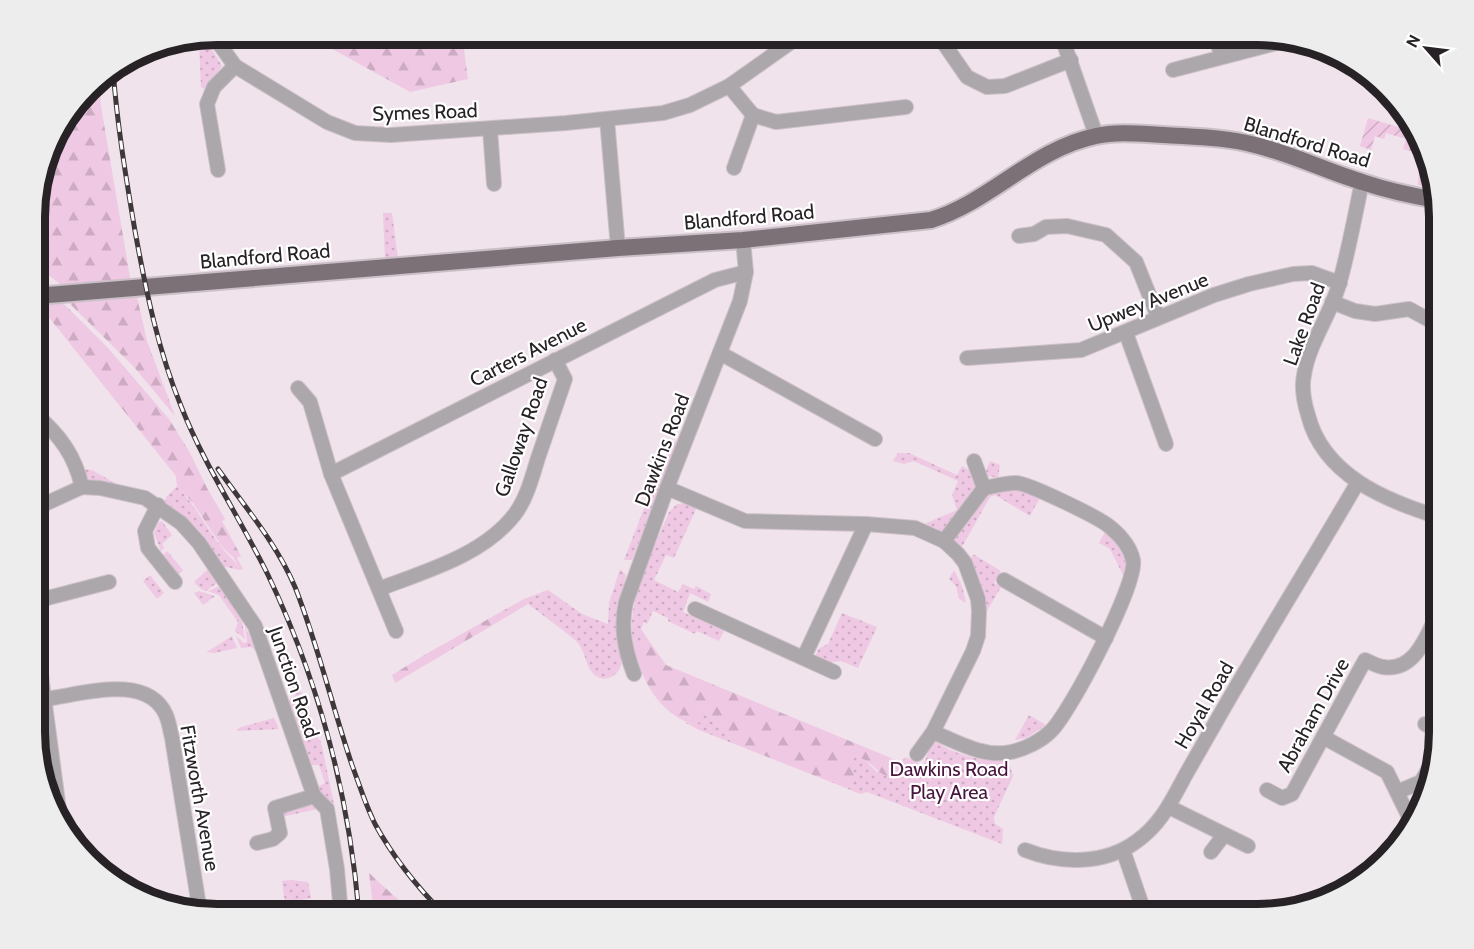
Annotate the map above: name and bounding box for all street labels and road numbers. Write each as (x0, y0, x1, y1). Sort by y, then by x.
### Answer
street label: Symes Road (372, 98, 478, 126)
street label: Blandford Road (1241, 111, 1373, 173)
street label: Blandford Road (683, 199, 815, 235)
street label: Blandford Road (199, 238, 331, 274)
street label: Upwey Avenue (1084, 267, 1212, 337)
street label: Lake Road (1278, 279, 1330, 369)
street label: Carters Avenue (466, 312, 590, 392)
street label: Galloway Road (489, 374, 553, 500)
street label: Dawkins Road (630, 390, 694, 510)
street label: Junction Road (263, 622, 324, 741)
street label: Abraham Drive (1272, 654, 1354, 776)
street label: Hoyal Road (1169, 657, 1239, 753)
street label: Fitzworth Avenue (175, 723, 225, 873)

